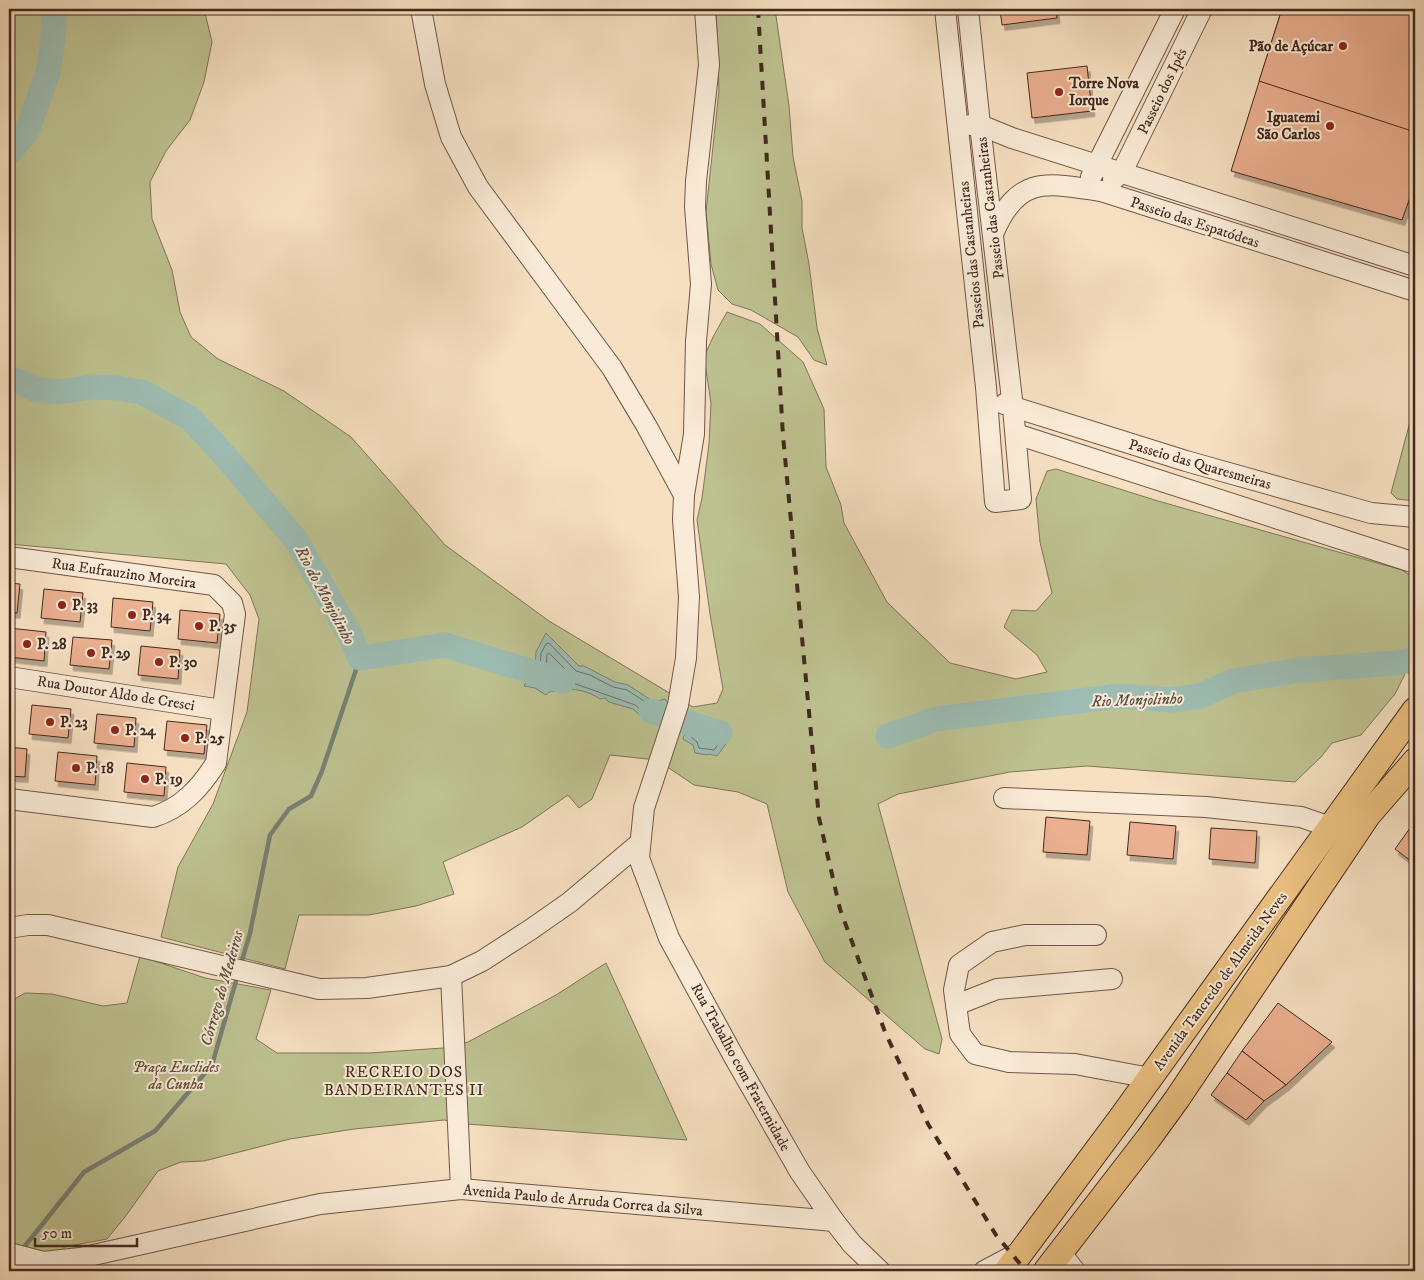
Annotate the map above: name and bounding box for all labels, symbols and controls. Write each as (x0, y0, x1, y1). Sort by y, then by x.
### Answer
place label: Pão de Açúcar (1249, 37, 1333, 56)
marker: Pão de Açúcar (1337, 40, 1349, 52)
street label: Passeio dos Ipês (1133, 45, 1191, 137)
place label: Torre Nova Iorque (1068, 74, 1140, 111)
marker: Torre Nova Iorque (1053, 86, 1065, 98)
place label: Iguatemi São Carlos (1257, 108, 1320, 144)
marker: Iguatemi São Carlos (1324, 120, 1336, 132)
street label: Passeio das Castanheiras (972, 136, 1009, 280)
street label: Passeios das Castanheiras (954, 180, 989, 330)
street label: Passeio das Espatódeas (1128, 193, 1262, 252)
street label: Passeio das Quaresmeiras (1126, 435, 1273, 494)
water label: Rio do Monjolinho (290, 542, 359, 648)
street label: Rua Eufrauzino Moreira (50, 554, 198, 593)
place label: P. 33 (72, 596, 98, 615)
marker: P. 33 (56, 599, 68, 611)
place label: P. 34 (142, 606, 172, 625)
marker: P. 34 (126, 609, 138, 621)
place label: P. 35 (209, 617, 237, 636)
marker: P. 35 (193, 620, 205, 632)
place label: P. 28 (37, 635, 67, 654)
marker: P. 28 (21, 638, 33, 650)
place label: P. 29 (101, 644, 131, 663)
marker: P. 29 (85, 647, 97, 659)
place label: P. 30 (169, 653, 197, 672)
marker: P. 30 (153, 656, 165, 668)
street label: Rua Doutor Aldo de Cresci (36, 672, 196, 715)
water label: Rio Monjolinho (1090, 688, 1183, 712)
place label: P. 23 (60, 713, 88, 732)
marker: P. 23 (44, 716, 56, 728)
place label: P. 24 (125, 721, 157, 740)
marker: P. 24 (109, 724, 121, 736)
place label: P. 25 (195, 729, 225, 748)
marker: P. 25 (179, 732, 191, 744)
place label: P. 18 (86, 759, 114, 778)
marker: P. 18 (70, 762, 82, 774)
place label: P. 19 (155, 770, 183, 789)
marker: P. 19 (139, 773, 151, 785)
street label: Avenida Tancredo de Almeida Neves (1149, 888, 1292, 1074)
water label: Córrego do Medeiros (196, 927, 248, 1048)
street label: Rua Trabalho com Fraternidade (686, 980, 795, 1155)
park label: Praça Euclides da Cunha (133, 1058, 220, 1094)
district label: RECREIO DOS BANDEIRANTES II (324, 1062, 484, 1100)
street label: Avenida Paulo de Arruda Correa da Silva (462, 1181, 704, 1220)
scale bar (35, 1215, 138, 1247)
text: 50 m (42, 1224, 72, 1243)

